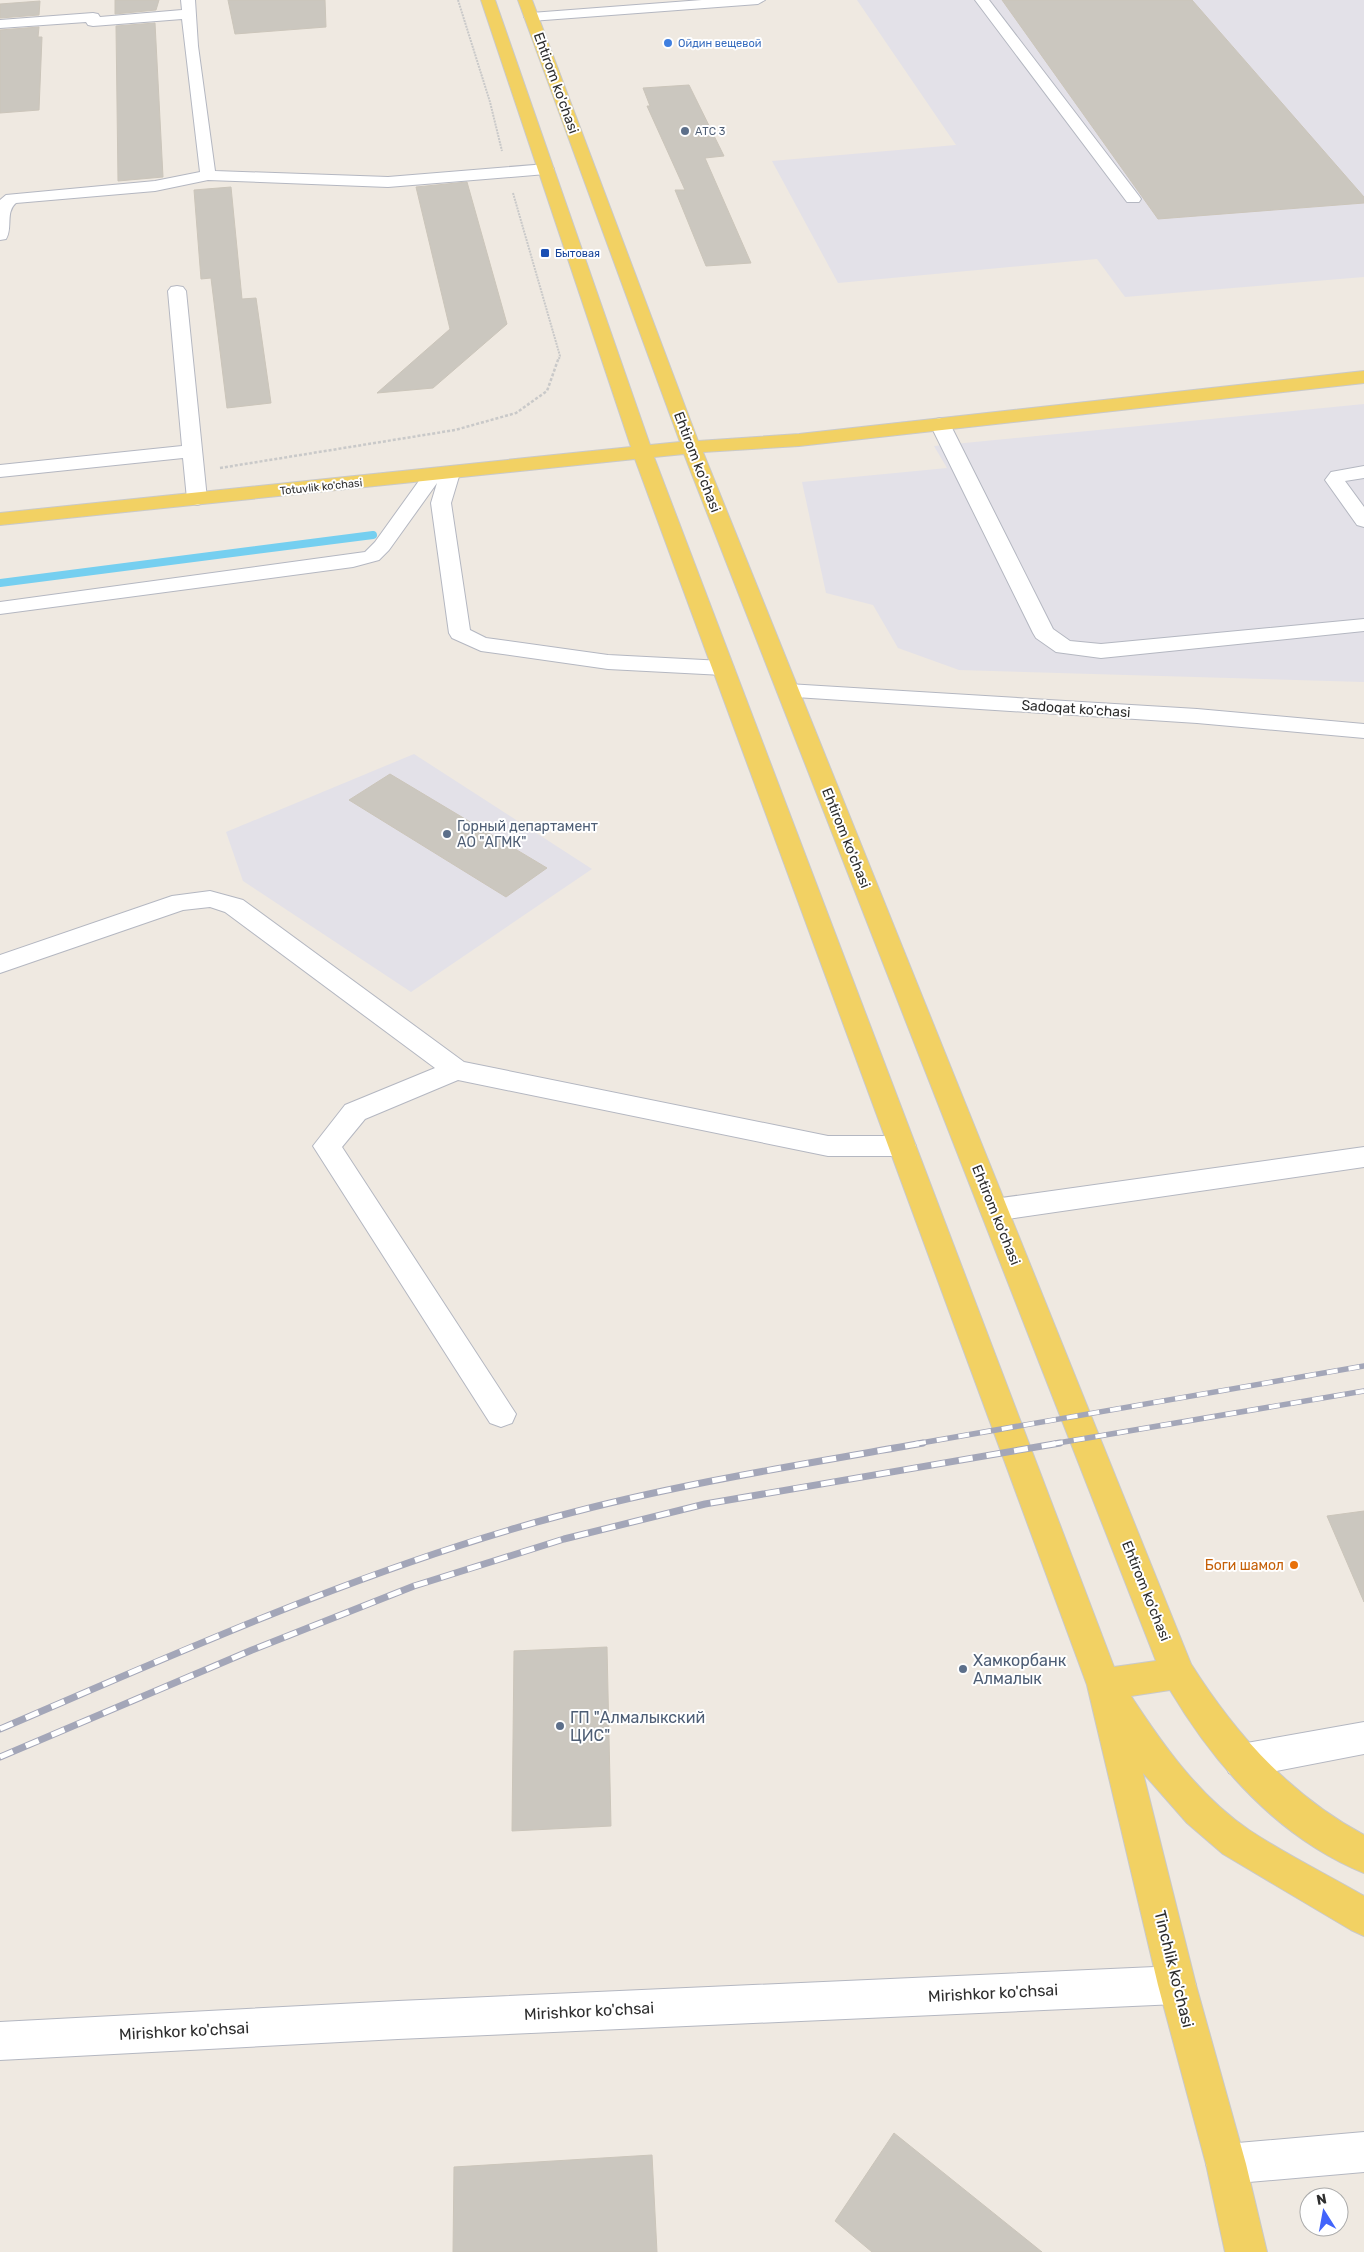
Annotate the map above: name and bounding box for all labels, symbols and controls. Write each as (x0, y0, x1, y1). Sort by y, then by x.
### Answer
street label: Ehtirom ko'chasi (530, 30, 582, 136)
marker: Ойдин вещевой (662, 37, 674, 49)
place label: Ойдин вещевой (678, 37, 761, 50)
marker: АТС 3 (679, 125, 691, 137)
place label: АТС 3 (695, 125, 726, 138)
marker: Бытовая (539, 247, 551, 259)
place label: Бытовая (555, 247, 600, 260)
street label: Ehtirom ko'chasi (670, 409, 724, 515)
street label: Totuvlik ko'chasi (279, 476, 363, 498)
street label: Sadoqat ko'chasi (1021, 697, 1131, 721)
street label: Ehtirom ko'chasi (818, 785, 874, 891)
place label: Горный департамент АО "АГМК" (457, 818, 598, 851)
marker: Горный департамент АО "АГМК" (441, 828, 453, 840)
street label: Ehtirom ko'chasi (968, 1162, 1024, 1268)
street label: Ehtirom ko'chasi (1118, 1538, 1174, 1644)
place label: Боги шамол (1205, 1557, 1284, 1574)
marker: Боги шамол (1288, 1559, 1300, 1571)
place label: Хамкорбанк Алмалык (973, 1651, 1067, 1688)
marker: Хамкорбанк Алмалык (957, 1663, 969, 1675)
place label: ГП "Алмалыкский ЦИС" (570, 1708, 705, 1745)
marker: ГП "Алмалыкский ЦИС" (554, 1720, 566, 1732)
street label: Tinchlik ko'chasi (1150, 1908, 1198, 2030)
street label: Mirishkor ko'chsai (928, 1980, 1058, 2006)
street label: Mirishkor ko'chsai (524, 1998, 654, 2024)
street label: Mirishkor ko'chsai (119, 2018, 249, 2044)
north arrow (1299, 2187, 1349, 2237)
text: N (1315, 2190, 1328, 2209)

